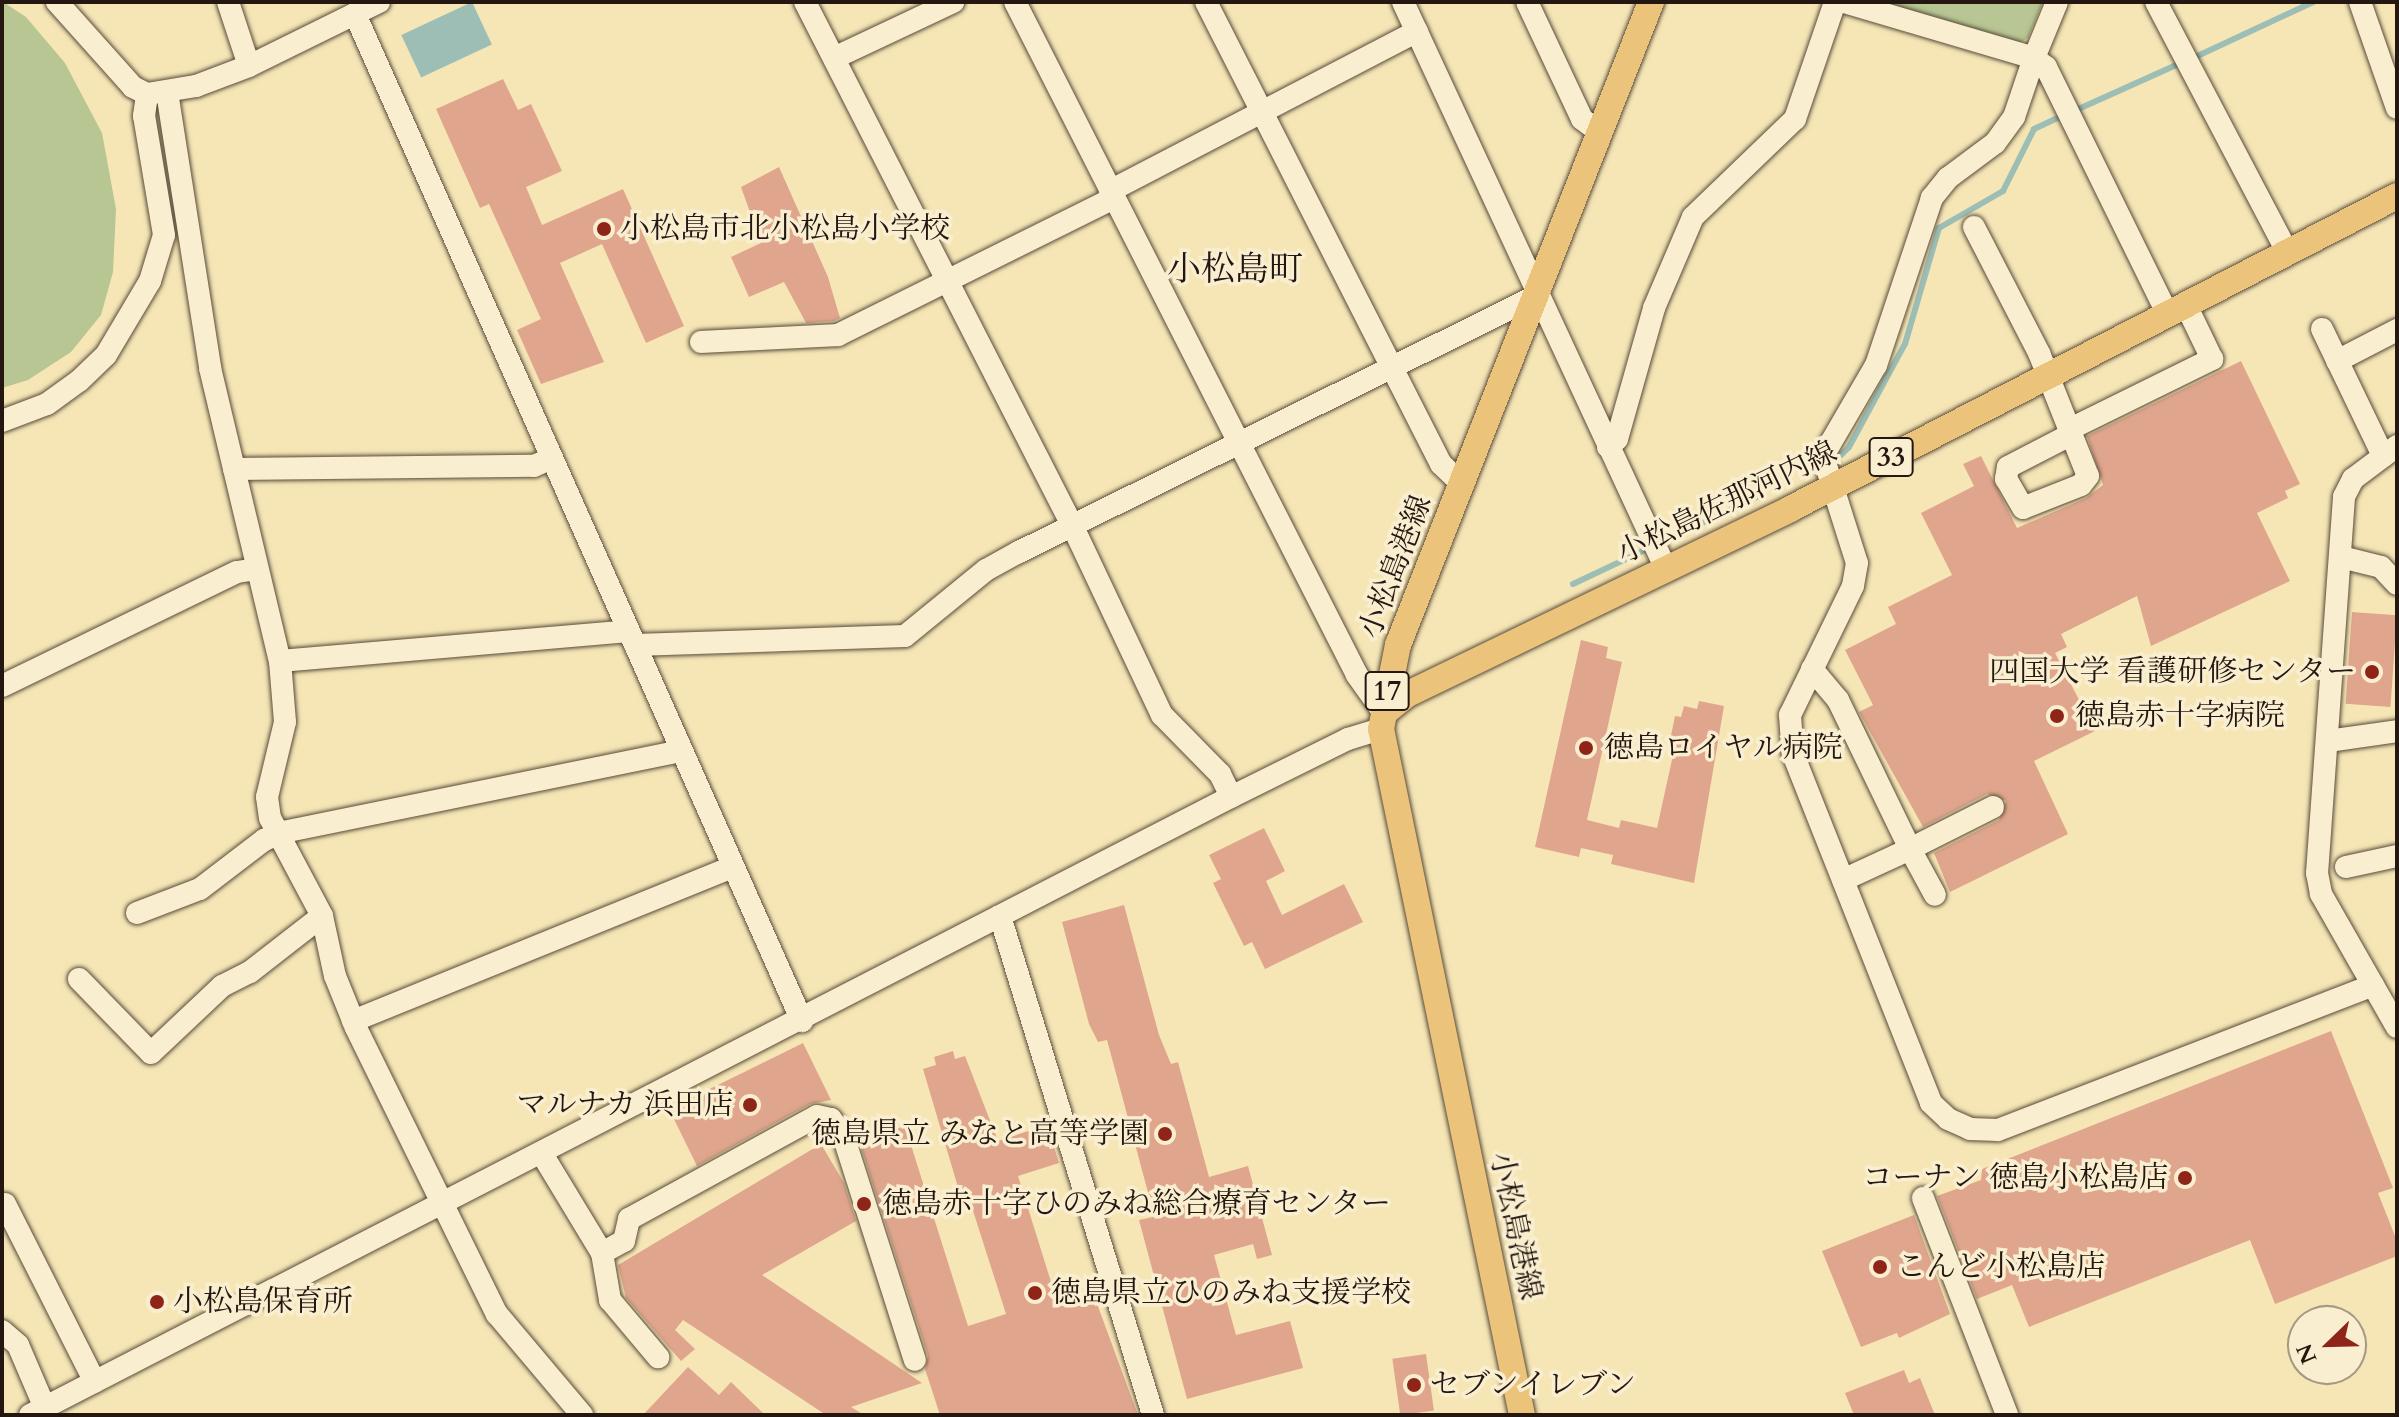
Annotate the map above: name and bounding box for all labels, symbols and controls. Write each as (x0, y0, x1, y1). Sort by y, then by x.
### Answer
place label: 小松島市北小松島小学校 (620, 211, 950, 247)
marker: 小松島市北小松島小学校 (595, 220, 613, 238)
district label: 小松島町 (1167, 250, 1303, 290)
road number: 33 (1867, 433, 1915, 481)
street label: 小松島佐那河内線 (1611, 434, 1843, 572)
street label: 小松島港線 (1352, 491, 1440, 643)
place label: 四国大学 看護研修センター (1988, 654, 2356, 690)
marker: 四国大学 看護研修センター (2363, 663, 2381, 681)
road number: 17 (1363, 667, 1411, 715)
place label: 徳島赤十字病院 (2075, 698, 2285, 734)
marker: 徳島赤十字病院 (2046, 705, 2068, 727)
place label: 徳島ロイヤル病院 (1604, 730, 1844, 766)
marker: 徳島ロイヤル病院 (1575, 737, 1597, 759)
place label: マルナカ 浜田店 (516, 1087, 734, 1123)
marker: マルナカ 浜田店 (741, 1096, 759, 1114)
place label: 徳島県立 みなと高等学園 (811, 1116, 1149, 1152)
marker: 徳島県立 みなと高等学園 (1156, 1125, 1174, 1143)
street label: 小松島港線 (1482, 1149, 1548, 1303)
place label: コーナン 徳島小松島店 (1861, 1160, 2169, 1196)
marker: コーナン 徳島小松島店 (2176, 1169, 2194, 1187)
place label: 徳島赤十字ひのみね総合療育センター (882, 1186, 1392, 1222)
marker: 徳島赤十字ひのみね総合療育センター (853, 1193, 875, 1215)
place label: こんど小松島店 (1896, 1249, 2106, 1285)
marker: こんど小松島店 (1871, 1258, 1889, 1276)
place label: 徳島県立ひのみね支援学校 (1051, 1275, 1411, 1311)
place label: 小松島保育所 (173, 1284, 353, 1320)
marker: 徳島県立ひのみね支援学校 (1026, 1284, 1044, 1302)
marker: 小松島保育所 (148, 1293, 166, 1311)
north arrow (2287, 1305, 2367, 1385)
text: N (2289, 1339, 2324, 1368)
place label: セブンイレブン (1430, 1367, 1640, 1403)
marker: セブンイレブン (1405, 1376, 1423, 1394)

